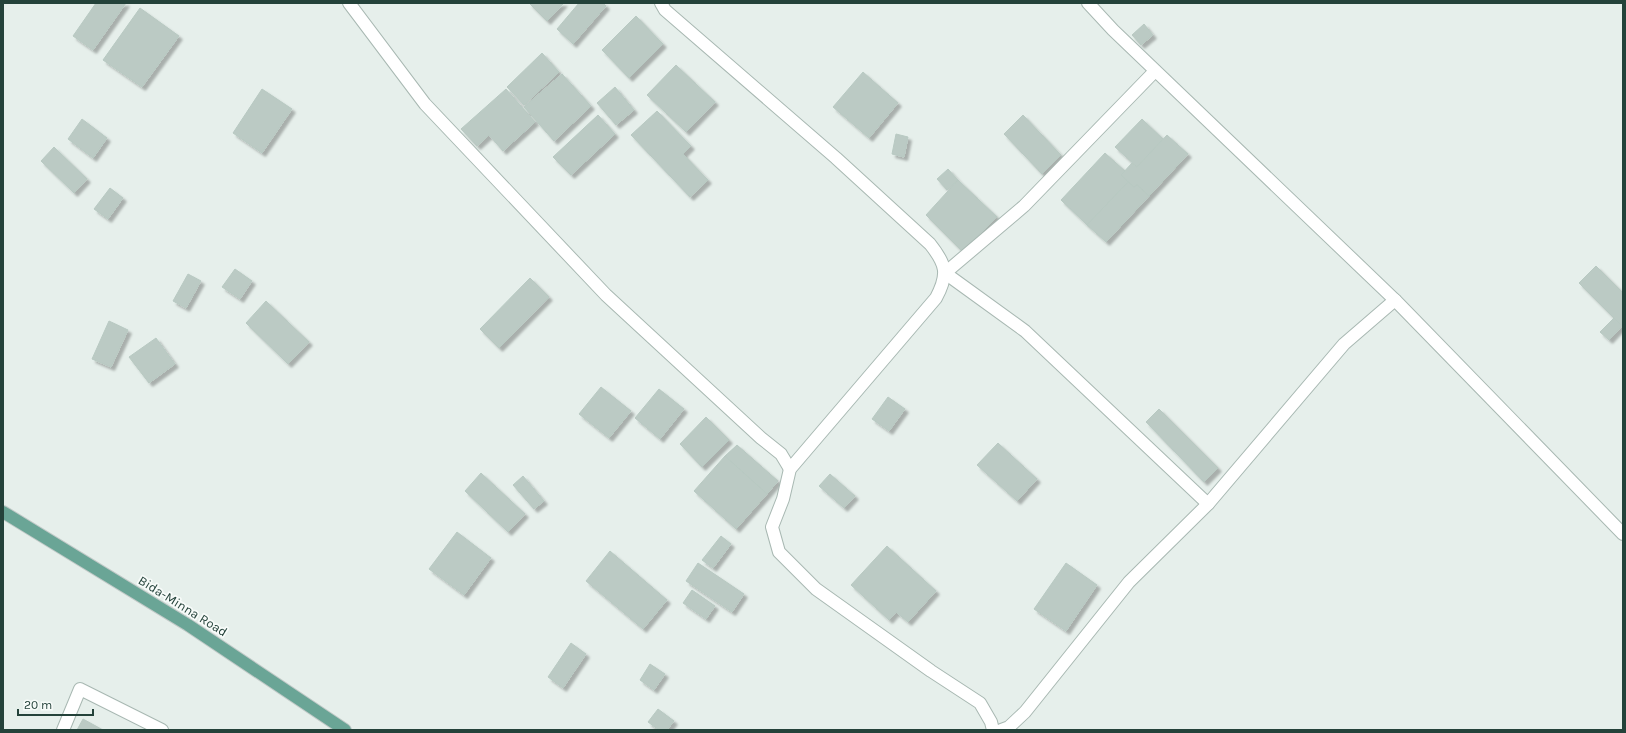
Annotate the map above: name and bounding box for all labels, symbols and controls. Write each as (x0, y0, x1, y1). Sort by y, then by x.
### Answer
street label: Bida-Minna Road (136, 573, 230, 639)
scale bar (18, 691, 93, 717)
text: 20 m (24, 698, 52, 712)

